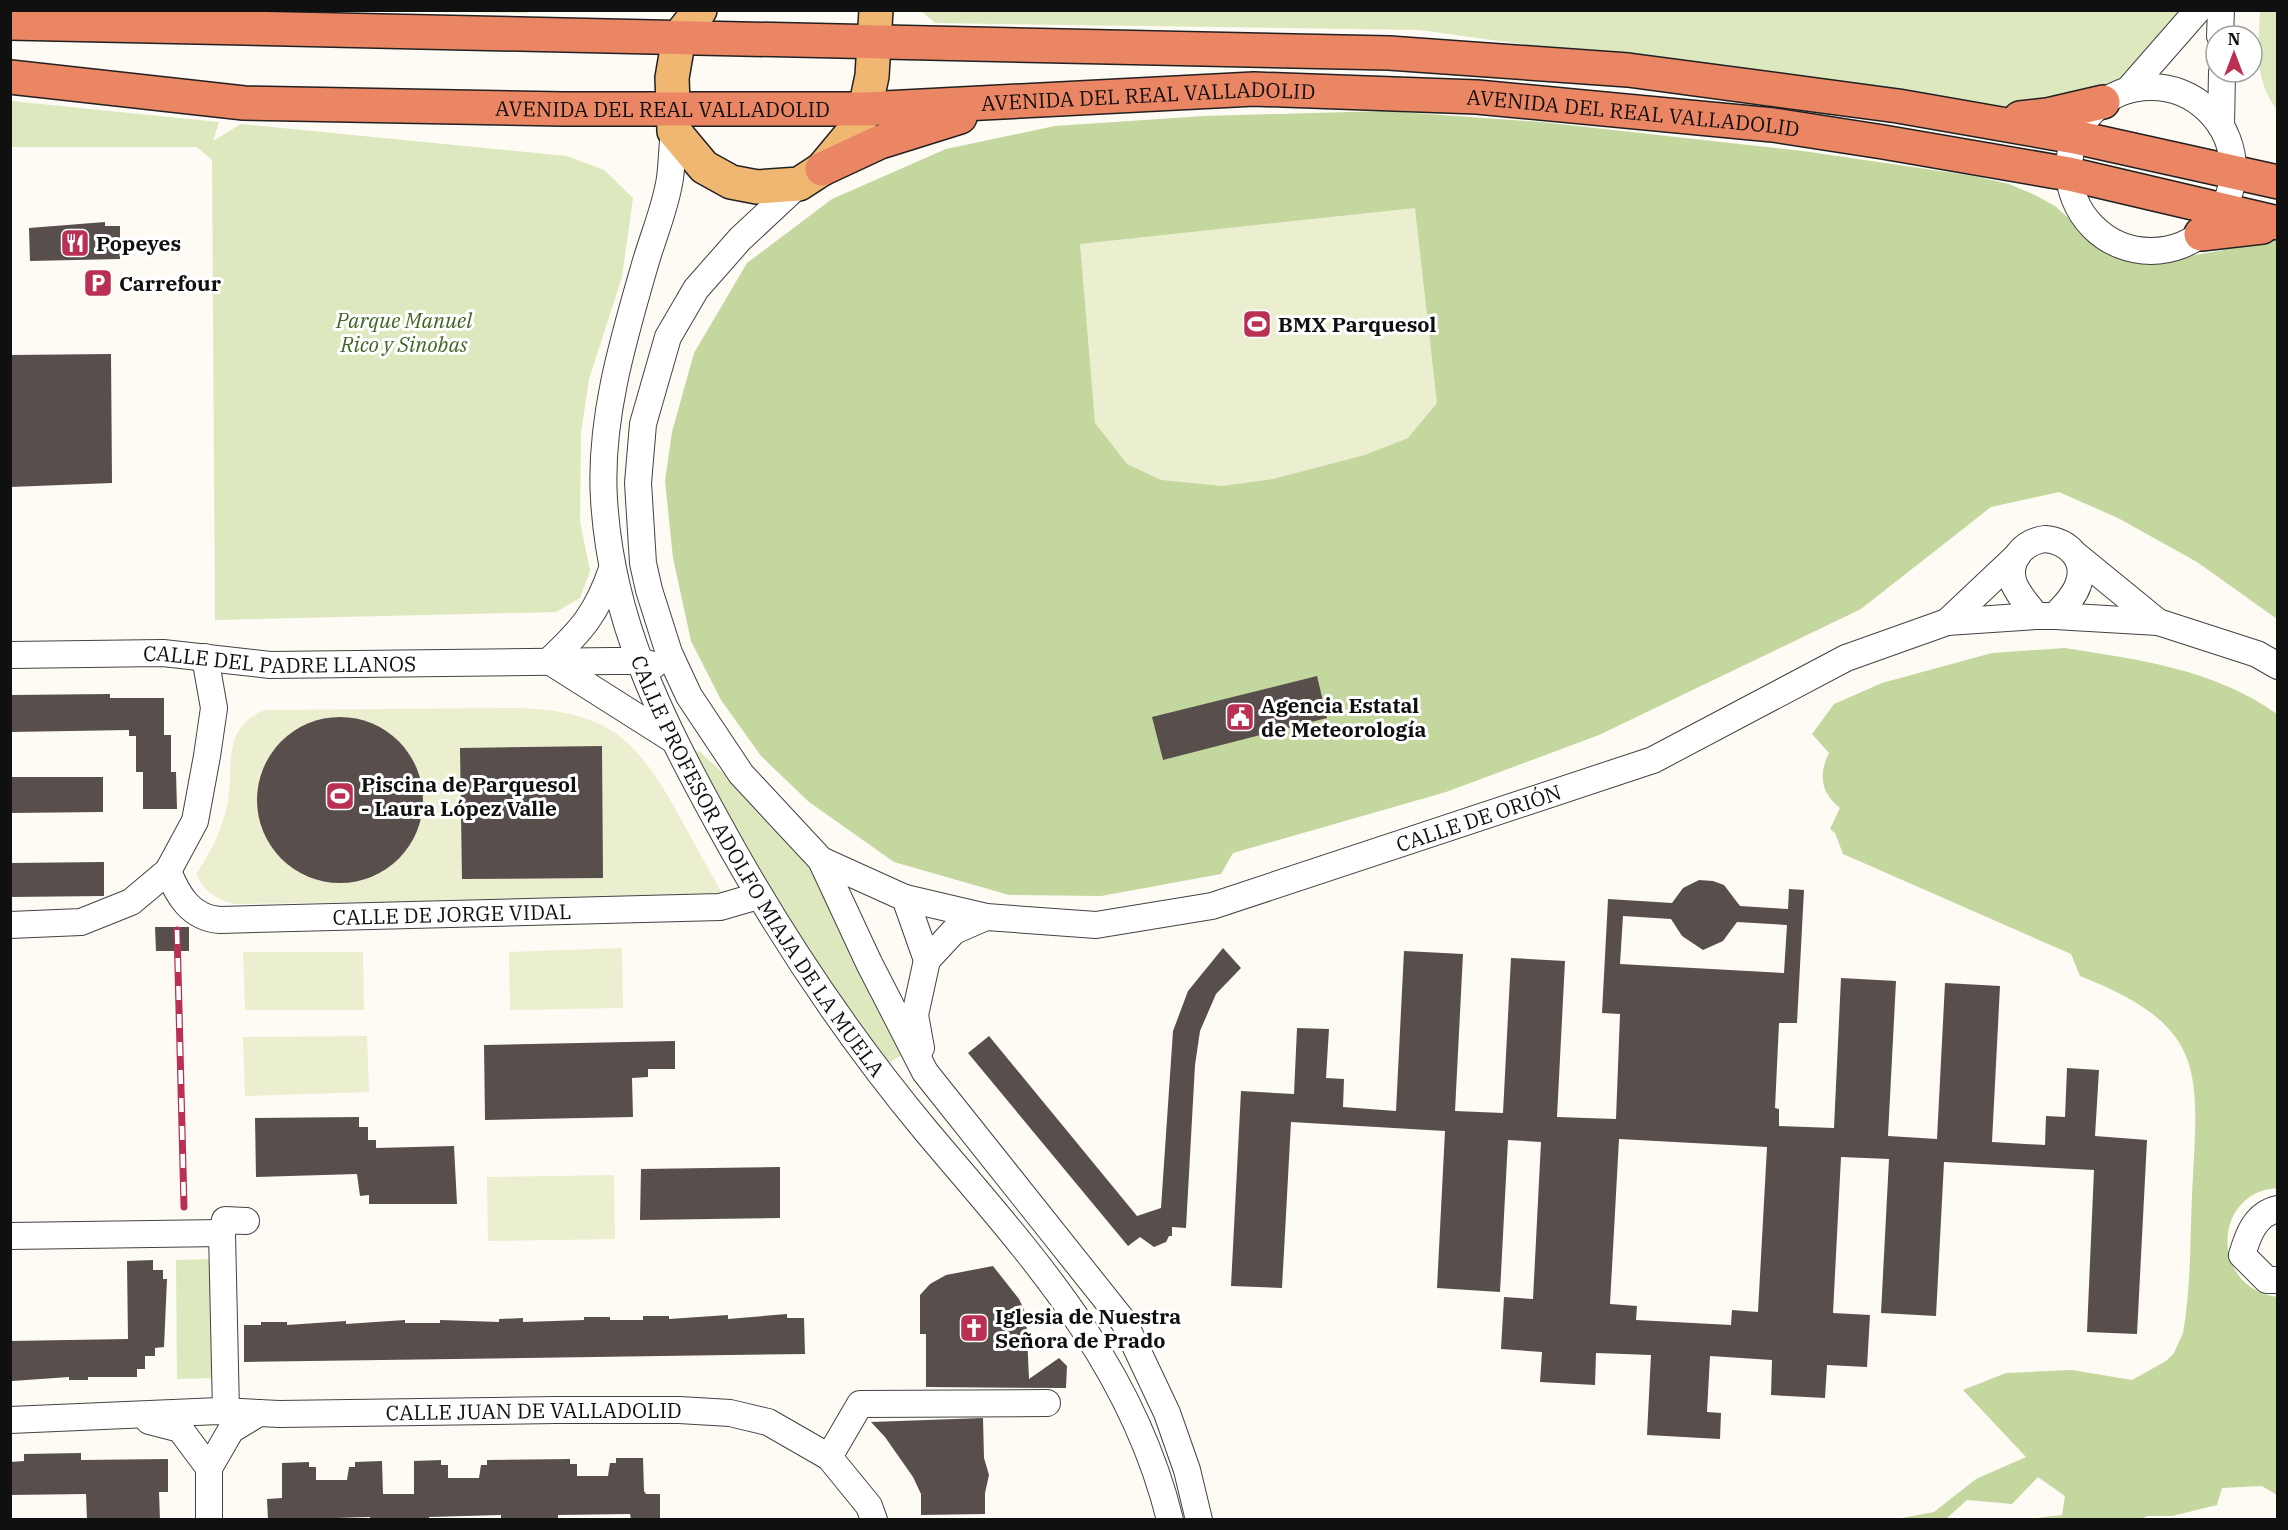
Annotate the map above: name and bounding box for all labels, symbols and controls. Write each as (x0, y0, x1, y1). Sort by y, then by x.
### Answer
north arrow (2204, 24, 2264, 84)
text: N (2228, 29, 2240, 49)
street label: AVENIDA DEL REAL VALLADOLID (980, 75, 1316, 117)
street label: AVENIDA DEL REAL VALLADOLID (1466, 83, 1802, 143)
street label: AVENIDA DEL REAL VALLADOLID (495, 94, 830, 123)
restaurant icon: Popeyes (59, 227, 91, 259)
place label: Popeyes (96, 229, 181, 257)
parking icon: Carrefour (82, 267, 114, 299)
place label: Carrefour (119, 269, 222, 297)
park label: Parque Manuel Rico y Sinobas (335, 306, 473, 358)
sports icon: BMX Parquesol (1241, 308, 1273, 340)
place label: BMX Parquesol (1278, 310, 1437, 338)
street label: CALLE DEL PADRE LLANOS (143, 638, 416, 679)
street label: CALLE PROFESOR ADOLFO MIAJA DE LA MUELA (625, 651, 892, 1082)
place label: Agencia Estatal de Meteorología (1261, 691, 1427, 743)
public building icon: Agencia Estatal de Meteorología (1224, 701, 1256, 733)
place label: Piscina de Parquesol - Laura López Valle (361, 770, 577, 822)
street label: CALLE DE ORIÓN (1392, 777, 1565, 858)
sports icon: Piscina de Parquesol - Laura López Valle (324, 780, 356, 812)
street label: CALLE DE JORGE VIDAL (332, 897, 572, 931)
place label: Iglesia de Nuestra Señora de Prado (995, 1302, 1181, 1354)
church icon: Iglesia de Nuestra Señora de Prado (958, 1312, 990, 1344)
street label: CALLE JUAN DE VALLADOLID (386, 1396, 682, 1426)

